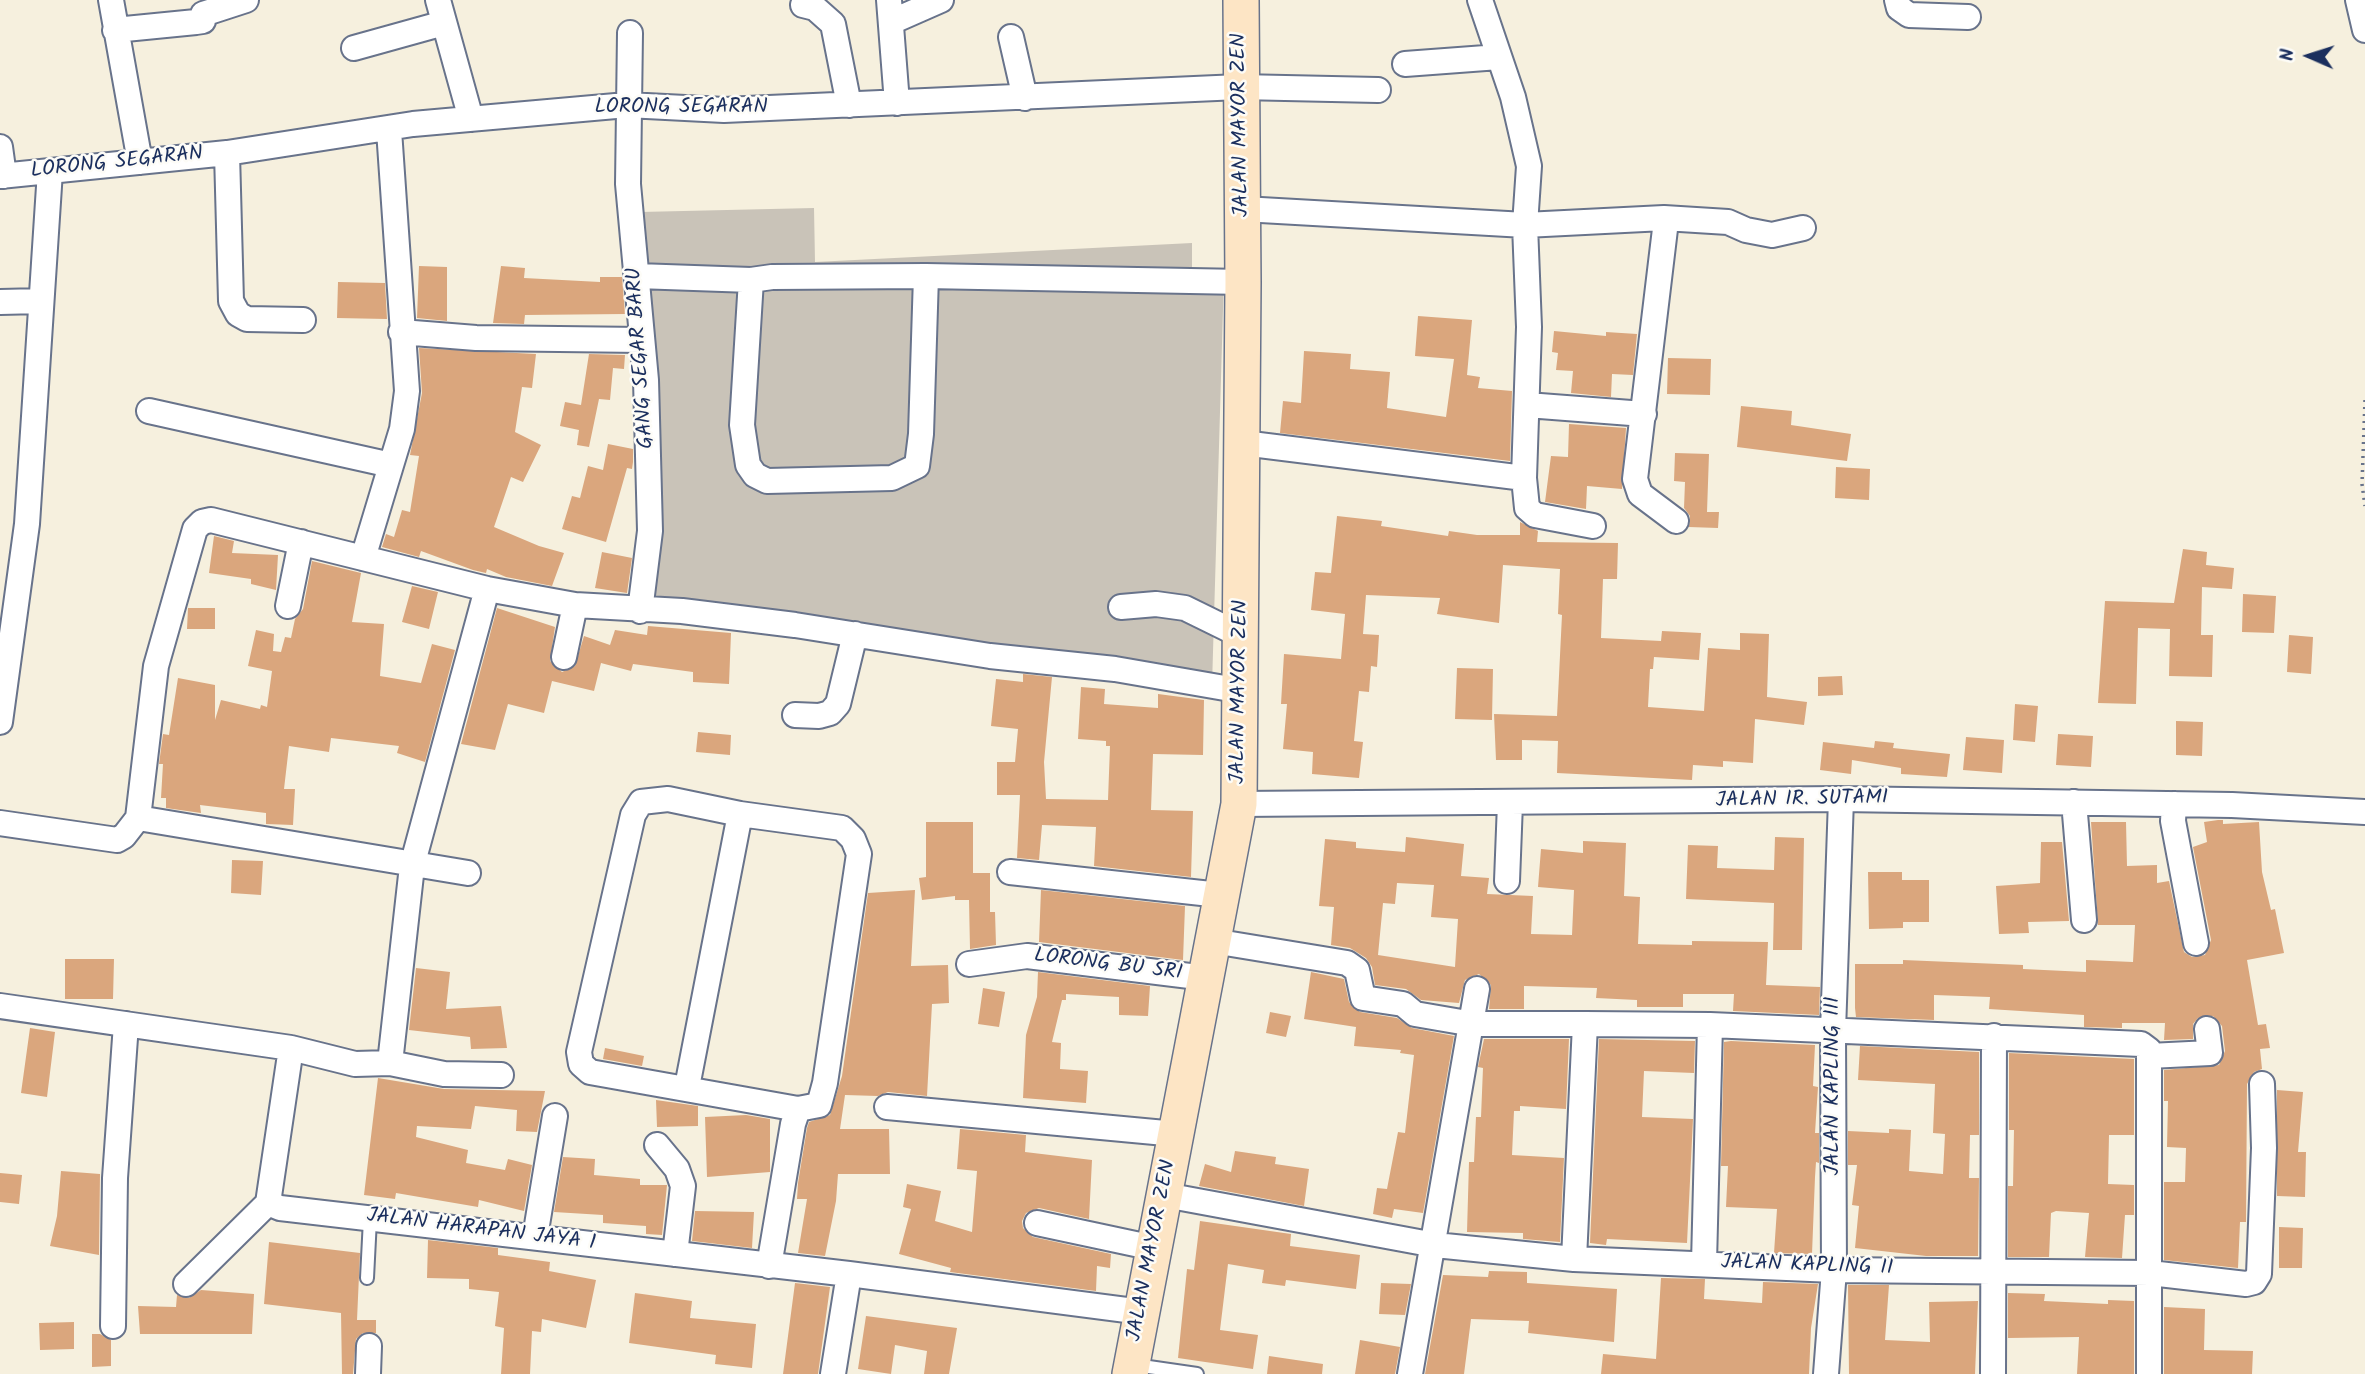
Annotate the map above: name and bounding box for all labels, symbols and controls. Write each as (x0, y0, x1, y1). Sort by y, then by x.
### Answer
north arrow (2274, 21, 2344, 91)
street label: JALAN MAYOR ZEN (1228, 33, 1256, 217)
text: N (2273, 48, 2303, 62)
street label: LORONG SEGARAN (594, 95, 768, 121)
street label: LORONG SEGARAN (30, 142, 204, 186)
street label: GANG SEGAR BARU (623, 266, 661, 450)
street label: JALAN MAYOR ZEN (1227, 600, 1255, 784)
street label: JALAN IR. SUTAMI (1716, 787, 1888, 815)
street label: LORONG BU SRI (1032, 944, 1184, 988)
street label: JALAN KAPLING III (1821, 996, 1847, 1176)
street label: JALAN MAYOR ZEN (1123, 1158, 1183, 1344)
street label: JALAN HARAPAN JAYA 1 (365, 1204, 597, 1258)
street label: JALAN KAPLING II (1720, 1251, 1894, 1283)

